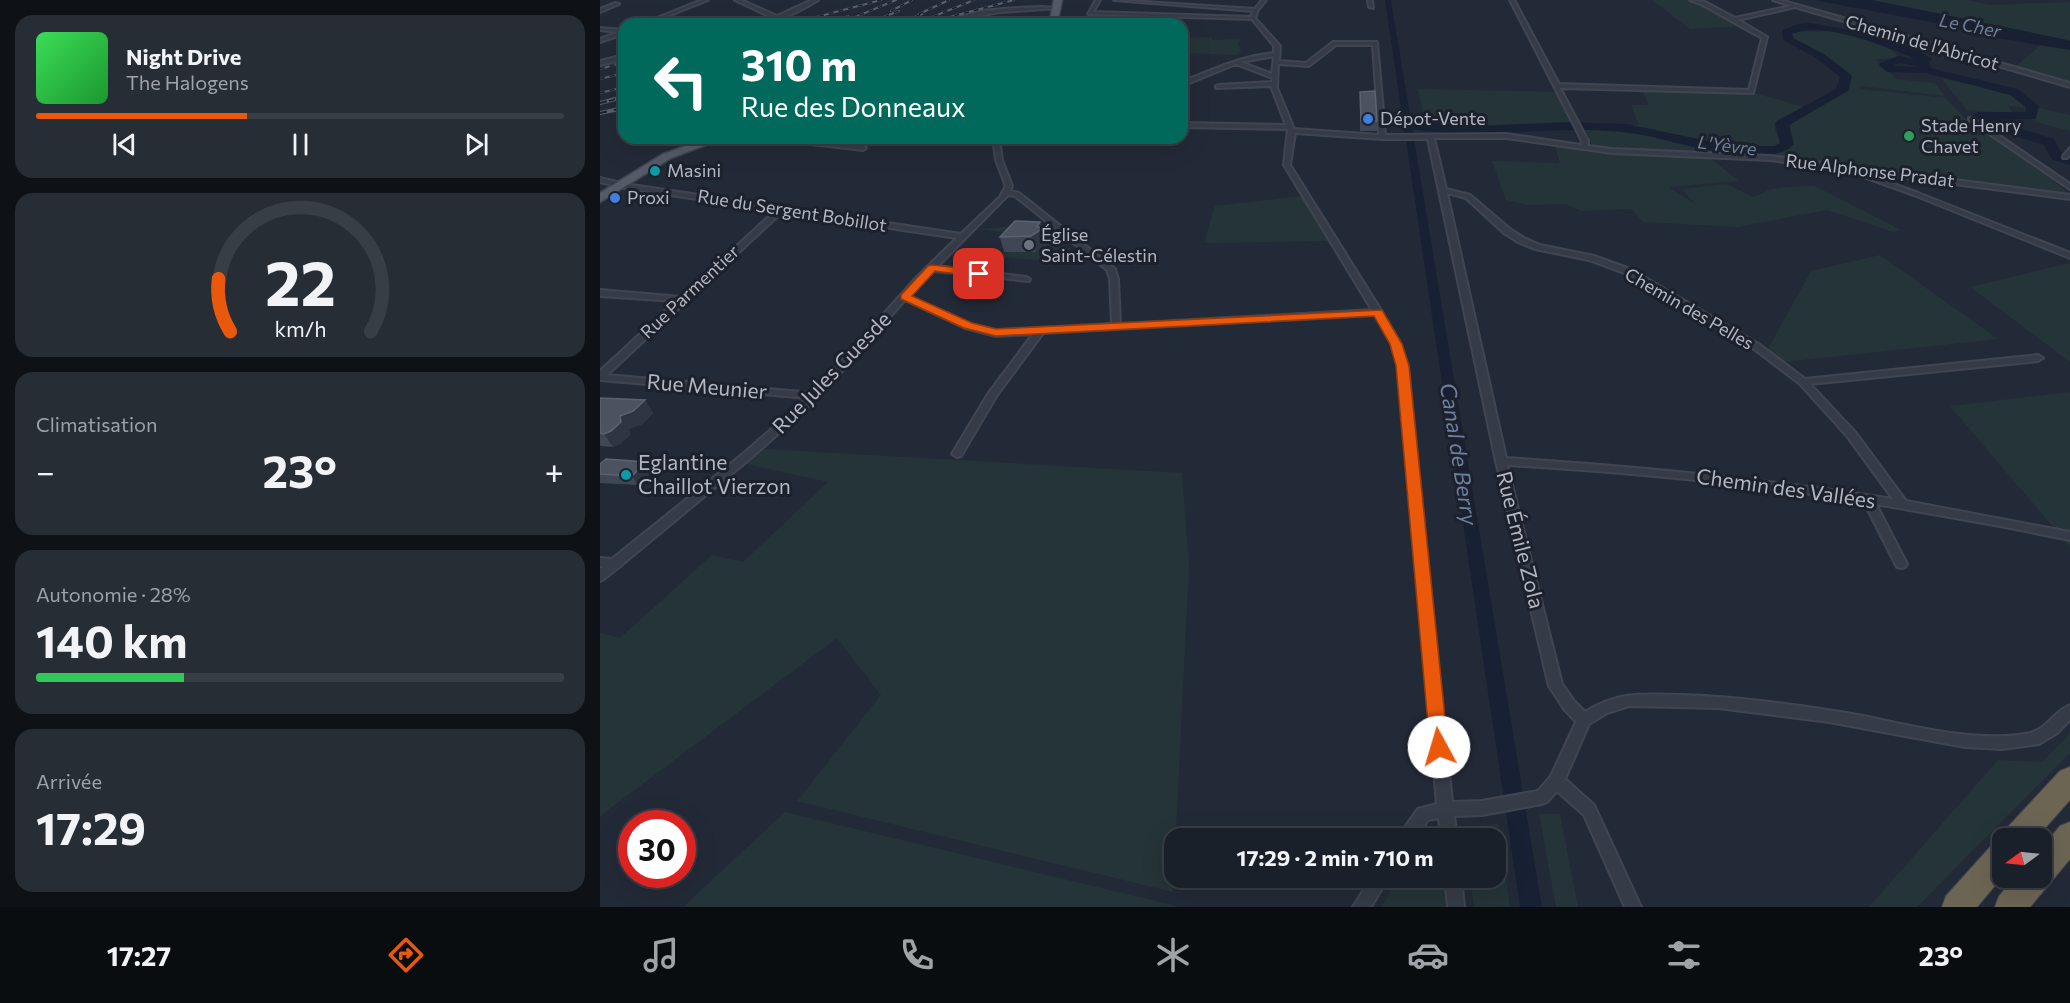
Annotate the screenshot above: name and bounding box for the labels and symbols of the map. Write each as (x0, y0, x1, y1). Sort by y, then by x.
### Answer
water label: Le Cher (1937, 8, 2004, 42)
street label: Chemin de l'Abricot (1843, 10, 2002, 74)
place label: Dépot-Vente (1380, 107, 1486, 129)
marker: Dépot-Vente (1361, 112, 1375, 126)
place label: Stade Henry Chavet (1921, 114, 2021, 157)
marker: Stade Henry Chavet (1902, 129, 1916, 143)
water label: L'Yèvre (1696, 130, 1758, 160)
street label: Rue Alphonse Pradat (1784, 149, 1956, 191)
place label: Masini (667, 159, 721, 181)
marker: Masini (648, 164, 662, 178)
street label: Rue du Sergent Bobillot (696, 184, 888, 236)
place label: Proxi (627, 186, 670, 208)
marker: Proxi (608, 191, 622, 205)
place label: Église Saint-Célestin (1041, 223, 1157, 266)
marker: Église Saint-Célestin (1022, 238, 1036, 252)
street label: Rue Parmentier (635, 240, 743, 343)
pin (953, 248, 1004, 299)
street label: Chemin des Pelles (1621, 262, 1758, 354)
street label: Rue Jules Guesde (767, 306, 895, 438)
street label: Rue Meunier (646, 368, 768, 403)
water label: Canal de Berry (1435, 381, 1484, 528)
place label: Eglantine Chaillot Vierzon (638, 449, 791, 498)
street label: Chemin des Vallées (1695, 463, 1877, 512)
marker: Eglantine Chaillot Vierzon (619, 468, 633, 482)
street label: Rue Émile Zola (1492, 469, 1551, 611)
position arrow (1407, 715, 1471, 779)
speed limit sign: 30 (618, 810, 696, 888)
north arrow (1992, 828, 2052, 888)

